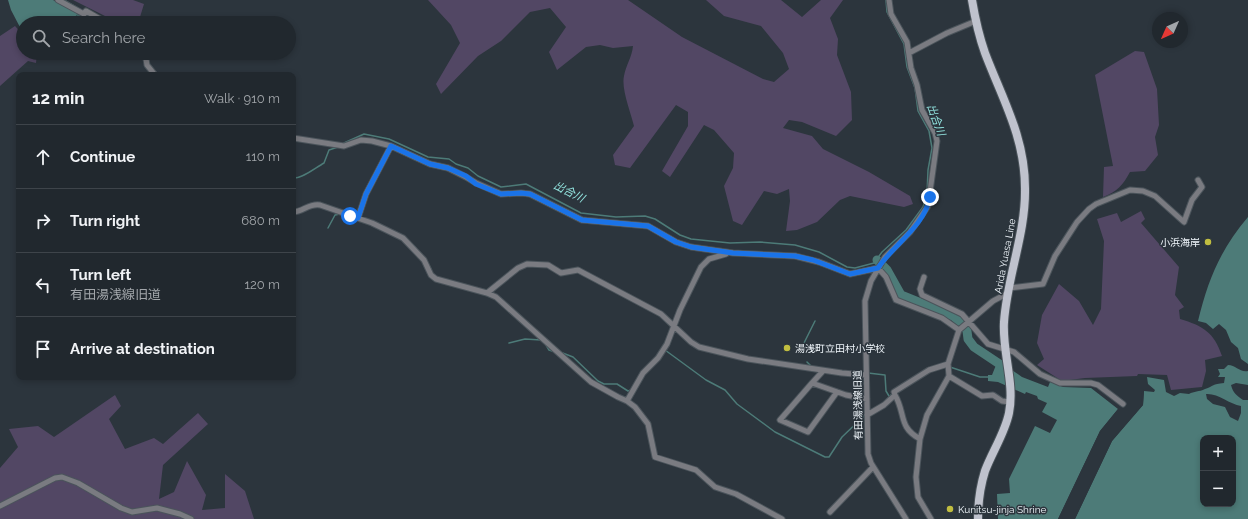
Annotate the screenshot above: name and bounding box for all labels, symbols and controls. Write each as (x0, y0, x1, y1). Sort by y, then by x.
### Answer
north arrow (1152, 12, 1188, 48)
search box (16, 16, 296, 60)
icon: search (30, 27, 52, 49)
text: Search here (62, 29, 145, 47)
text: 12 min (32, 88, 85, 108)
text: Walk · 910 m (204, 91, 280, 106)
water label: 出合川 (924, 102, 948, 139)
icon: ahead (32, 146, 54, 168)
text: Continue (70, 148, 135, 166)
text: 110 m (246, 149, 280, 164)
water label: 出合川 (551, 179, 588, 206)
route end (921, 188, 939, 206)
route start (341, 207, 359, 225)
icon: right (32, 210, 54, 232)
text: Turn right (70, 212, 140, 230)
text: 680 m (241, 213, 280, 228)
street label: Arida Yuasa Line (992, 217, 1018, 294)
place label: 小浜海岸 (1160, 237, 1200, 248)
marker: 小浜海岸 (1203, 237, 1213, 247)
text: Turn left (70, 266, 131, 284)
icon: left (32, 274, 54, 296)
text: 120 m (244, 277, 280, 292)
text: 有田湯浅線旧道 (70, 287, 161, 302)
icon: arrive (32, 338, 54, 360)
text: Arrive at destination (70, 340, 215, 358)
marker: 湯浅町立田村小学校 (782, 343, 792, 353)
place label: 湯浅町立田村小学校 (795, 343, 885, 354)
street label: 有田湯浅線旧道 (852, 370, 864, 440)
map controls (1200, 435, 1236, 507)
button: + (1200, 435, 1236, 471)
button: − (1200, 471, 1236, 507)
marker: Kunitsu-jinja Shrine (945, 504, 955, 514)
place label: Kunitsu-jinja Shrine (958, 504, 1046, 515)

